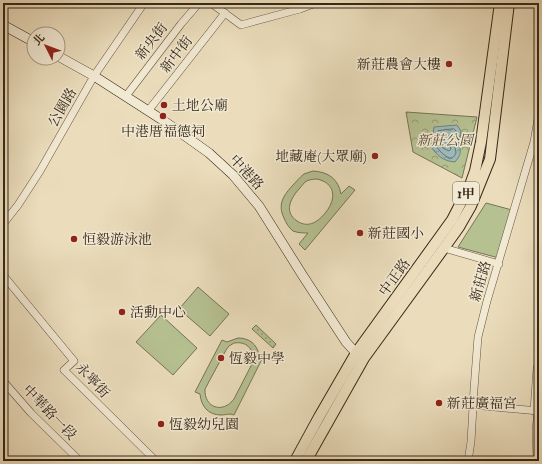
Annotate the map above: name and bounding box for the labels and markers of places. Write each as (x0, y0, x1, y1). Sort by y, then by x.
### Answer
place label: 新莊農會大樓 (357, 56, 441, 73)
marker: 新莊農會大樓 (444, 59, 454, 69)
place label: 土地公廟 (172, 97, 228, 114)
marker: 土地公廟 (159, 100, 169, 110)
marker: 中港厝福德祠 (158, 111, 168, 121)
place label: 中港厝福德祠 (121, 123, 205, 140)
place label: 地藏庵(大眾廟) (275, 148, 367, 165)
marker: 地藏庵(大眾廟) (370, 151, 380, 161)
place label: 新莊國小 (368, 225, 424, 242)
marker: 新莊國小 (355, 228, 365, 238)
place label: 恒毅游泳池 (82, 231, 152, 248)
marker: 恒毅游泳池 (69, 234, 79, 244)
place label: 活動中心 (130, 304, 186, 321)
marker: 活動中心 (117, 307, 127, 317)
place label: 恆毅中學 (229, 350, 285, 367)
marker: 恆毅中學 (216, 353, 226, 363)
place label: 新莊廣福宮 (447, 395, 517, 412)
marker: 新莊廣福宮 (434, 398, 444, 408)
place label: 恆毅幼兒園 (169, 416, 239, 433)
marker: 恆毅幼兒園 (156, 419, 166, 429)

